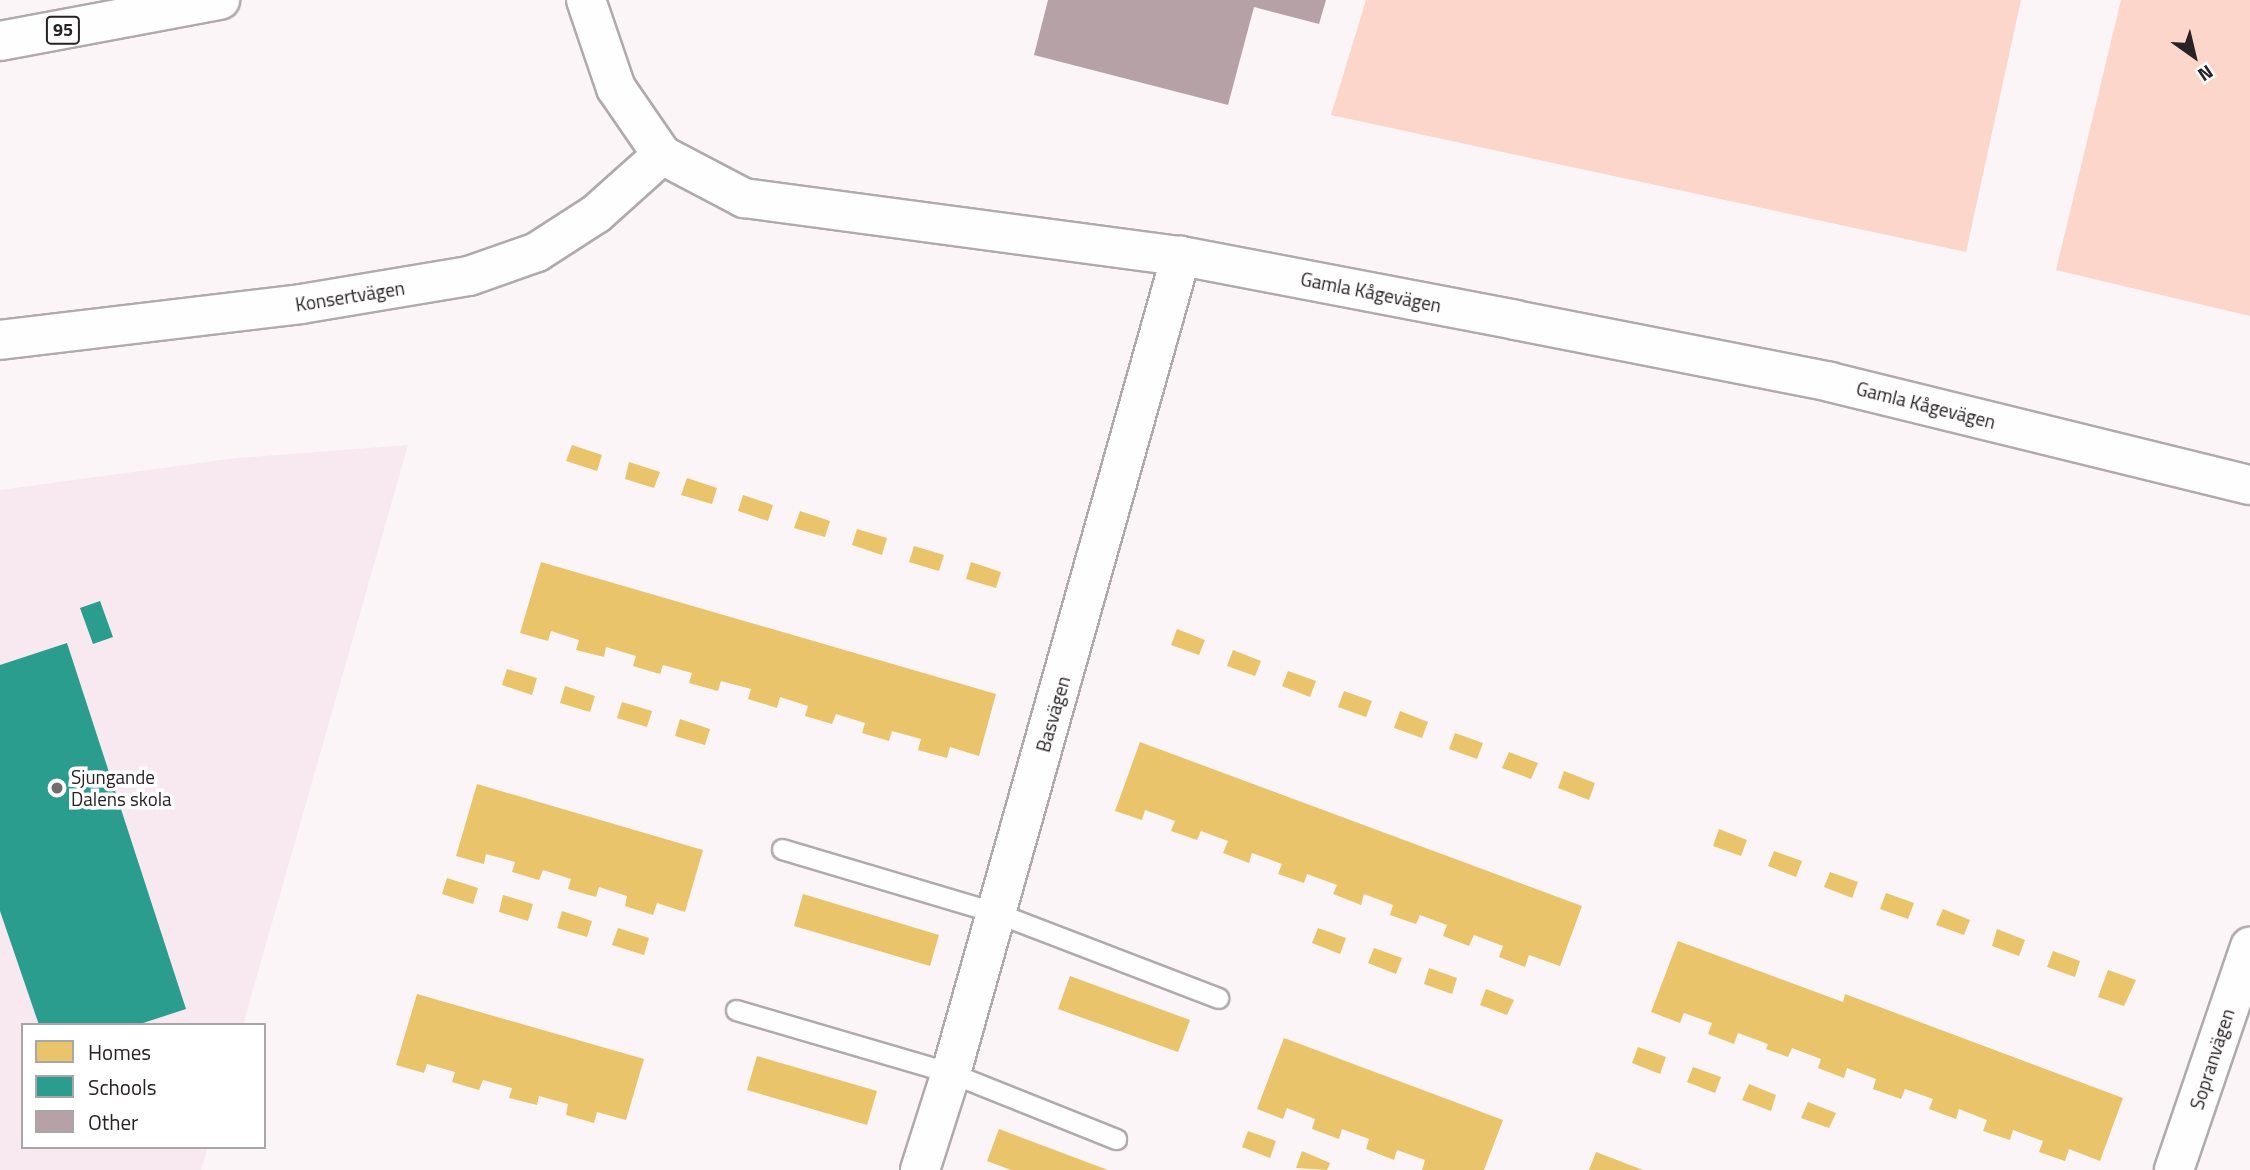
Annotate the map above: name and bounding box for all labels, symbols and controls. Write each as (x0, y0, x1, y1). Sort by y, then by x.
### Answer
road number: 95 (46, 15, 80, 44)
north arrow (2159, 21, 2229, 91)
text: N (2192, 58, 2220, 90)
street label: Gamla Kågevägen (1299, 267, 1443, 317)
street label: Konsertvägen (294, 276, 406, 316)
street label: Gamla Kågevägen (1854, 377, 1998, 433)
street label: Basvägen (1031, 673, 1075, 755)
place label: Sjungande Dalens skola (71, 766, 172, 810)
marker: Sjungande Dalens skola (49, 780, 65, 796)
street label: Sopranvägen (2185, 1006, 2239, 1112)
legend (21, 1023, 266, 1149)
text: Homes (88, 1036, 151, 1068)
text: Schools (88, 1071, 157, 1103)
text: Other (88, 1106, 138, 1138)

